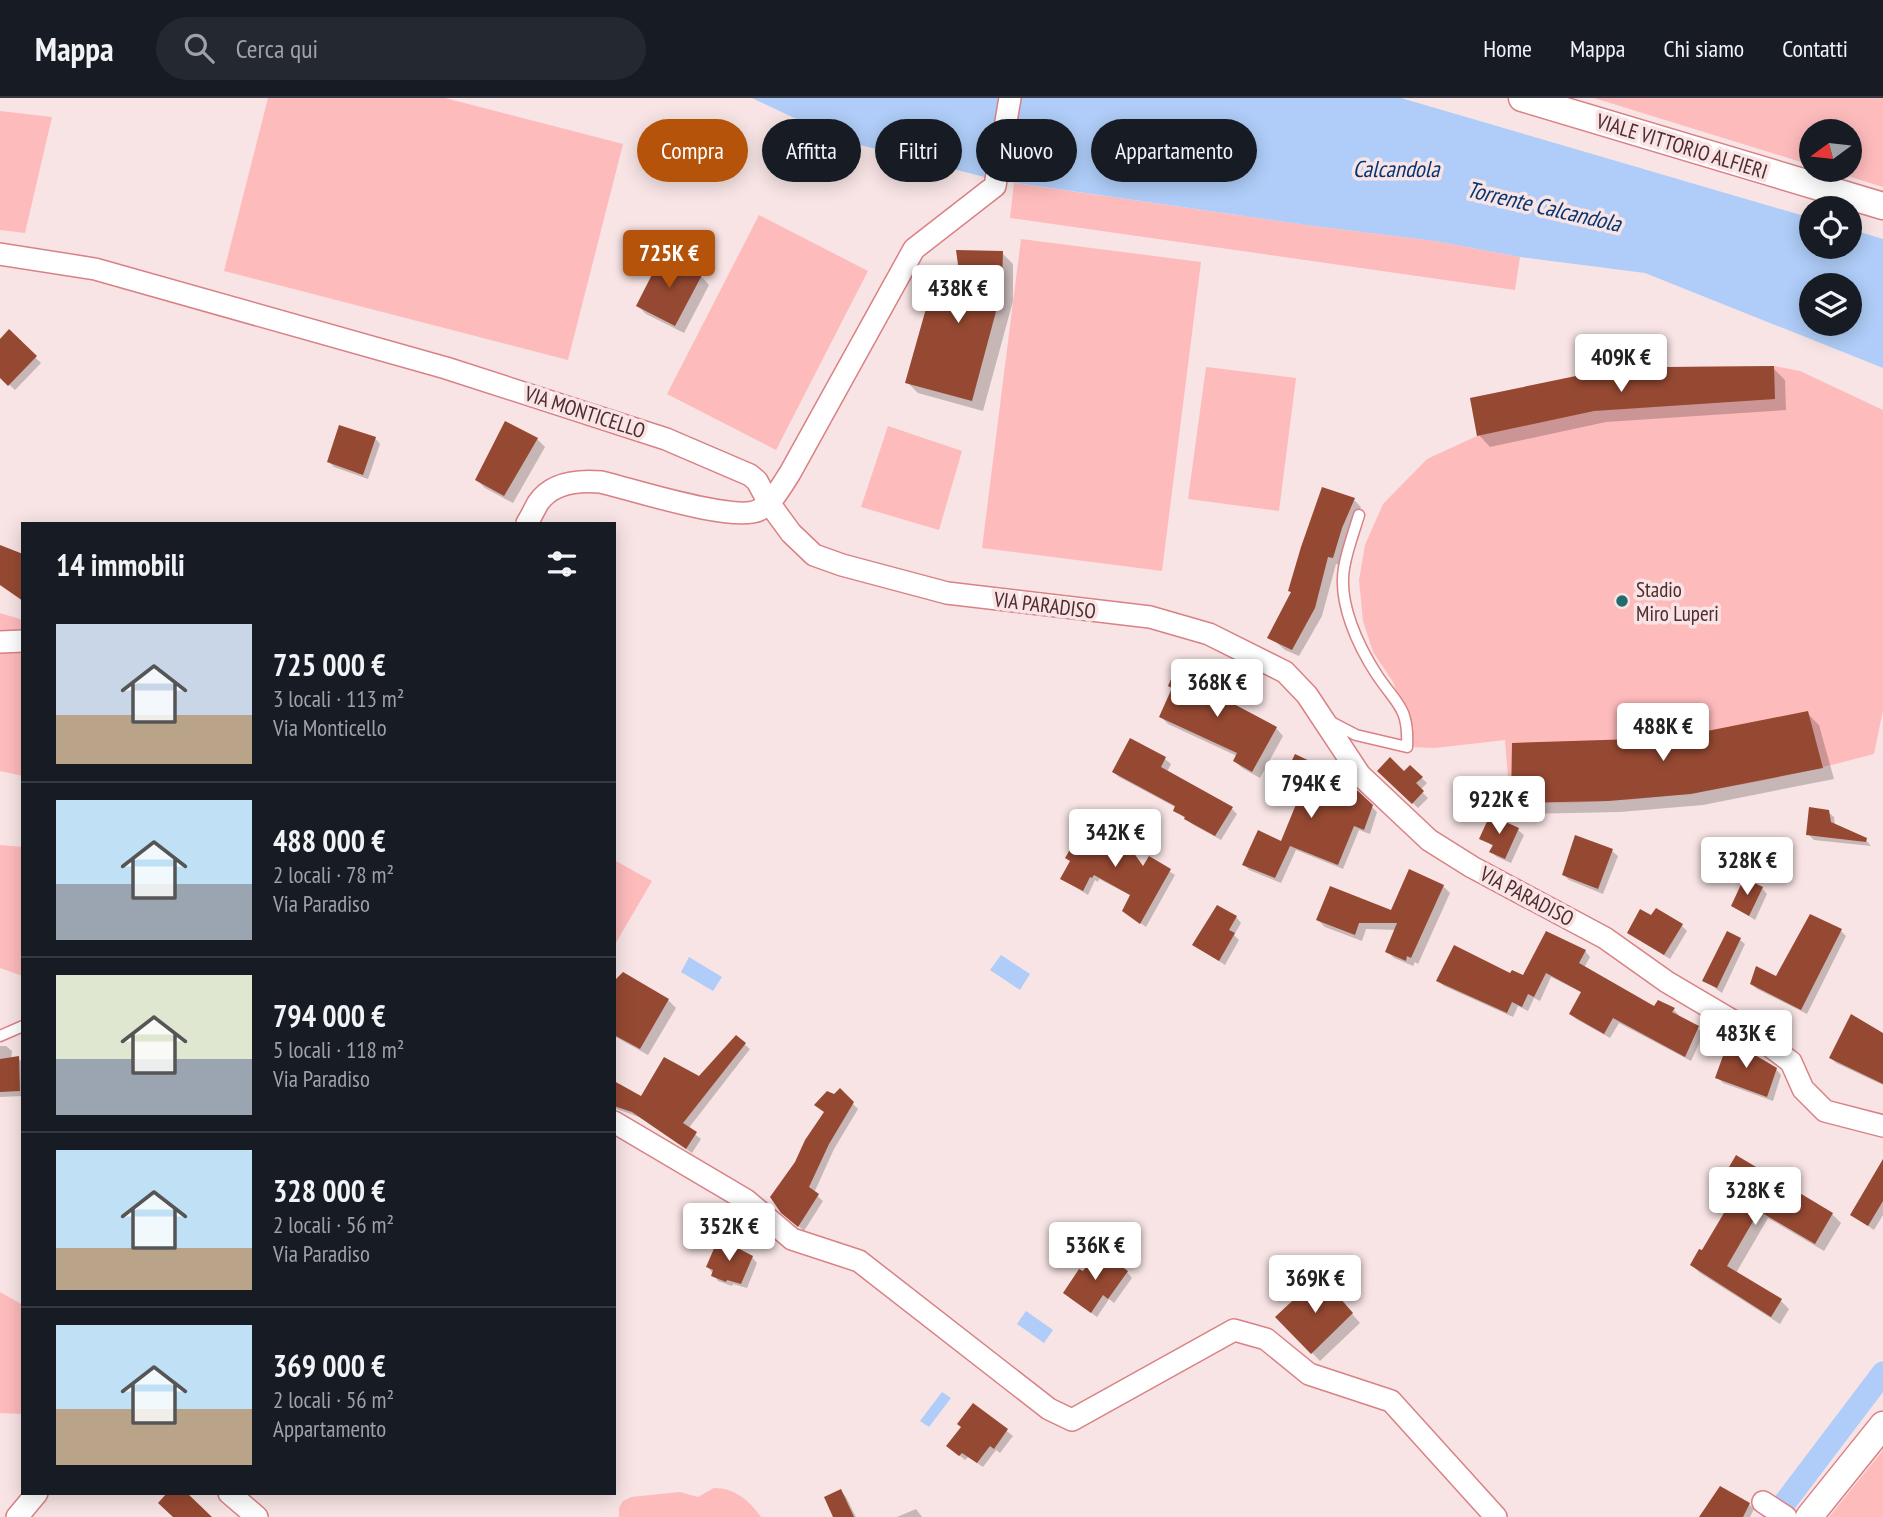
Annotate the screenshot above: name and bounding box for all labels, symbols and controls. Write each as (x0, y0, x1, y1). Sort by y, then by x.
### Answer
search box (156, 17, 646, 80)
text: Mappa (35, 27, 114, 70)
icon: search (180, 29, 218, 67)
text: Cerca qui (236, 32, 318, 65)
text: Home (1483, 33, 1532, 64)
text: Mappa (1570, 33, 1625, 64)
text: Chi siamo (1663, 33, 1744, 64)
text: Contatti (1782, 33, 1848, 64)
street label: VIALE VITTORIO ALFIERI (1592, 107, 1771, 185)
chip: Compra (637, 119, 748, 182)
chip: Affitta (762, 119, 861, 182)
chip: Filtri (875, 119, 962, 182)
chip: Nuovo (976, 119, 1077, 182)
chip: Appartamento (1091, 119, 1257, 182)
north arrow (1799, 119, 1862, 182)
map controls (1799, 119, 1862, 336)
water label: Calcandola (1353, 154, 1441, 183)
water label: Torrente Calcandola (1464, 174, 1626, 238)
button: locate (1799, 196, 1862, 259)
pin: 725K € (612, 230, 726, 290)
text: 725K € (639, 238, 699, 267)
pin: 438K € (901, 266, 1015, 325)
text: 438K € (928, 273, 988, 302)
button: layers (1799, 273, 1862, 336)
pin: 409K € (1564, 334, 1678, 394)
text: 409K € (1591, 342, 1651, 371)
street label: VIA MONTICELLO (520, 380, 649, 444)
text: 14 immobili (56, 545, 185, 584)
icon: filters (543, 545, 581, 583)
place label: Stadio Miro Luperi (1636, 576, 1719, 627)
street label: VIA PARADISO (991, 585, 1098, 625)
marker: Stadio Miro Luperi (1614, 593, 1630, 609)
text: 725 000 € (273, 645, 386, 684)
icon: home (112, 652, 196, 736)
pin: 368K € (1160, 660, 1274, 719)
text: 368K € (1187, 667, 1247, 696)
text: 3 locali · 113 m² (273, 684, 404, 713)
pin: 488K € (1606, 704, 1720, 763)
text: 488K € (1633, 711, 1693, 740)
text: Via Monticello (273, 713, 387, 742)
pin: 794K € (1254, 760, 1368, 820)
text: 794K € (1281, 768, 1341, 797)
pin: 922K € (1442, 776, 1556, 836)
text: 922K € (1469, 784, 1529, 813)
pin: 342K € (1058, 810, 1172, 869)
text: 342K € (1085, 817, 1145, 846)
text: 488 000 € (273, 821, 386, 860)
icon: home (112, 828, 196, 912)
pin: 328K € (1690, 838, 1804, 897)
text: 328K € (1717, 845, 1777, 874)
text: 2 locali · 78 m² (273, 860, 394, 889)
street label: VIA PARADISO (1474, 860, 1579, 932)
text: Via Paradiso (273, 889, 370, 918)
text: 794 000 € (273, 996, 386, 1035)
icon: home (112, 1003, 196, 1087)
pin: 483K € (1689, 1010, 1803, 1070)
text: 483K € (1716, 1018, 1776, 1047)
text: 5 locali · 118 m² (273, 1035, 404, 1064)
text: Via Paradiso (273, 1064, 370, 1093)
pin: 328K € (1698, 1168, 1812, 1227)
text: 328 000 € (273, 1171, 386, 1210)
text: 328K € (1725, 1175, 1785, 1204)
icon: home (112, 1178, 196, 1262)
pin: 352K € (672, 1204, 786, 1263)
text: 2 locali · 56 m² (273, 1210, 394, 1239)
text: 352K € (699, 1211, 759, 1240)
pin: 536K € (1038, 1222, 1152, 1282)
text: 536K € (1065, 1230, 1125, 1259)
text: Via Paradiso (273, 1239, 370, 1268)
pin: 369K € (1258, 1256, 1372, 1315)
text: 369K € (1285, 1263, 1345, 1292)
text: 369 000 € (273, 1346, 386, 1385)
icon: home (112, 1353, 196, 1437)
text: 2 locali · 56 m² (273, 1385, 394, 1414)
text: Appartamento (273, 1414, 386, 1443)

